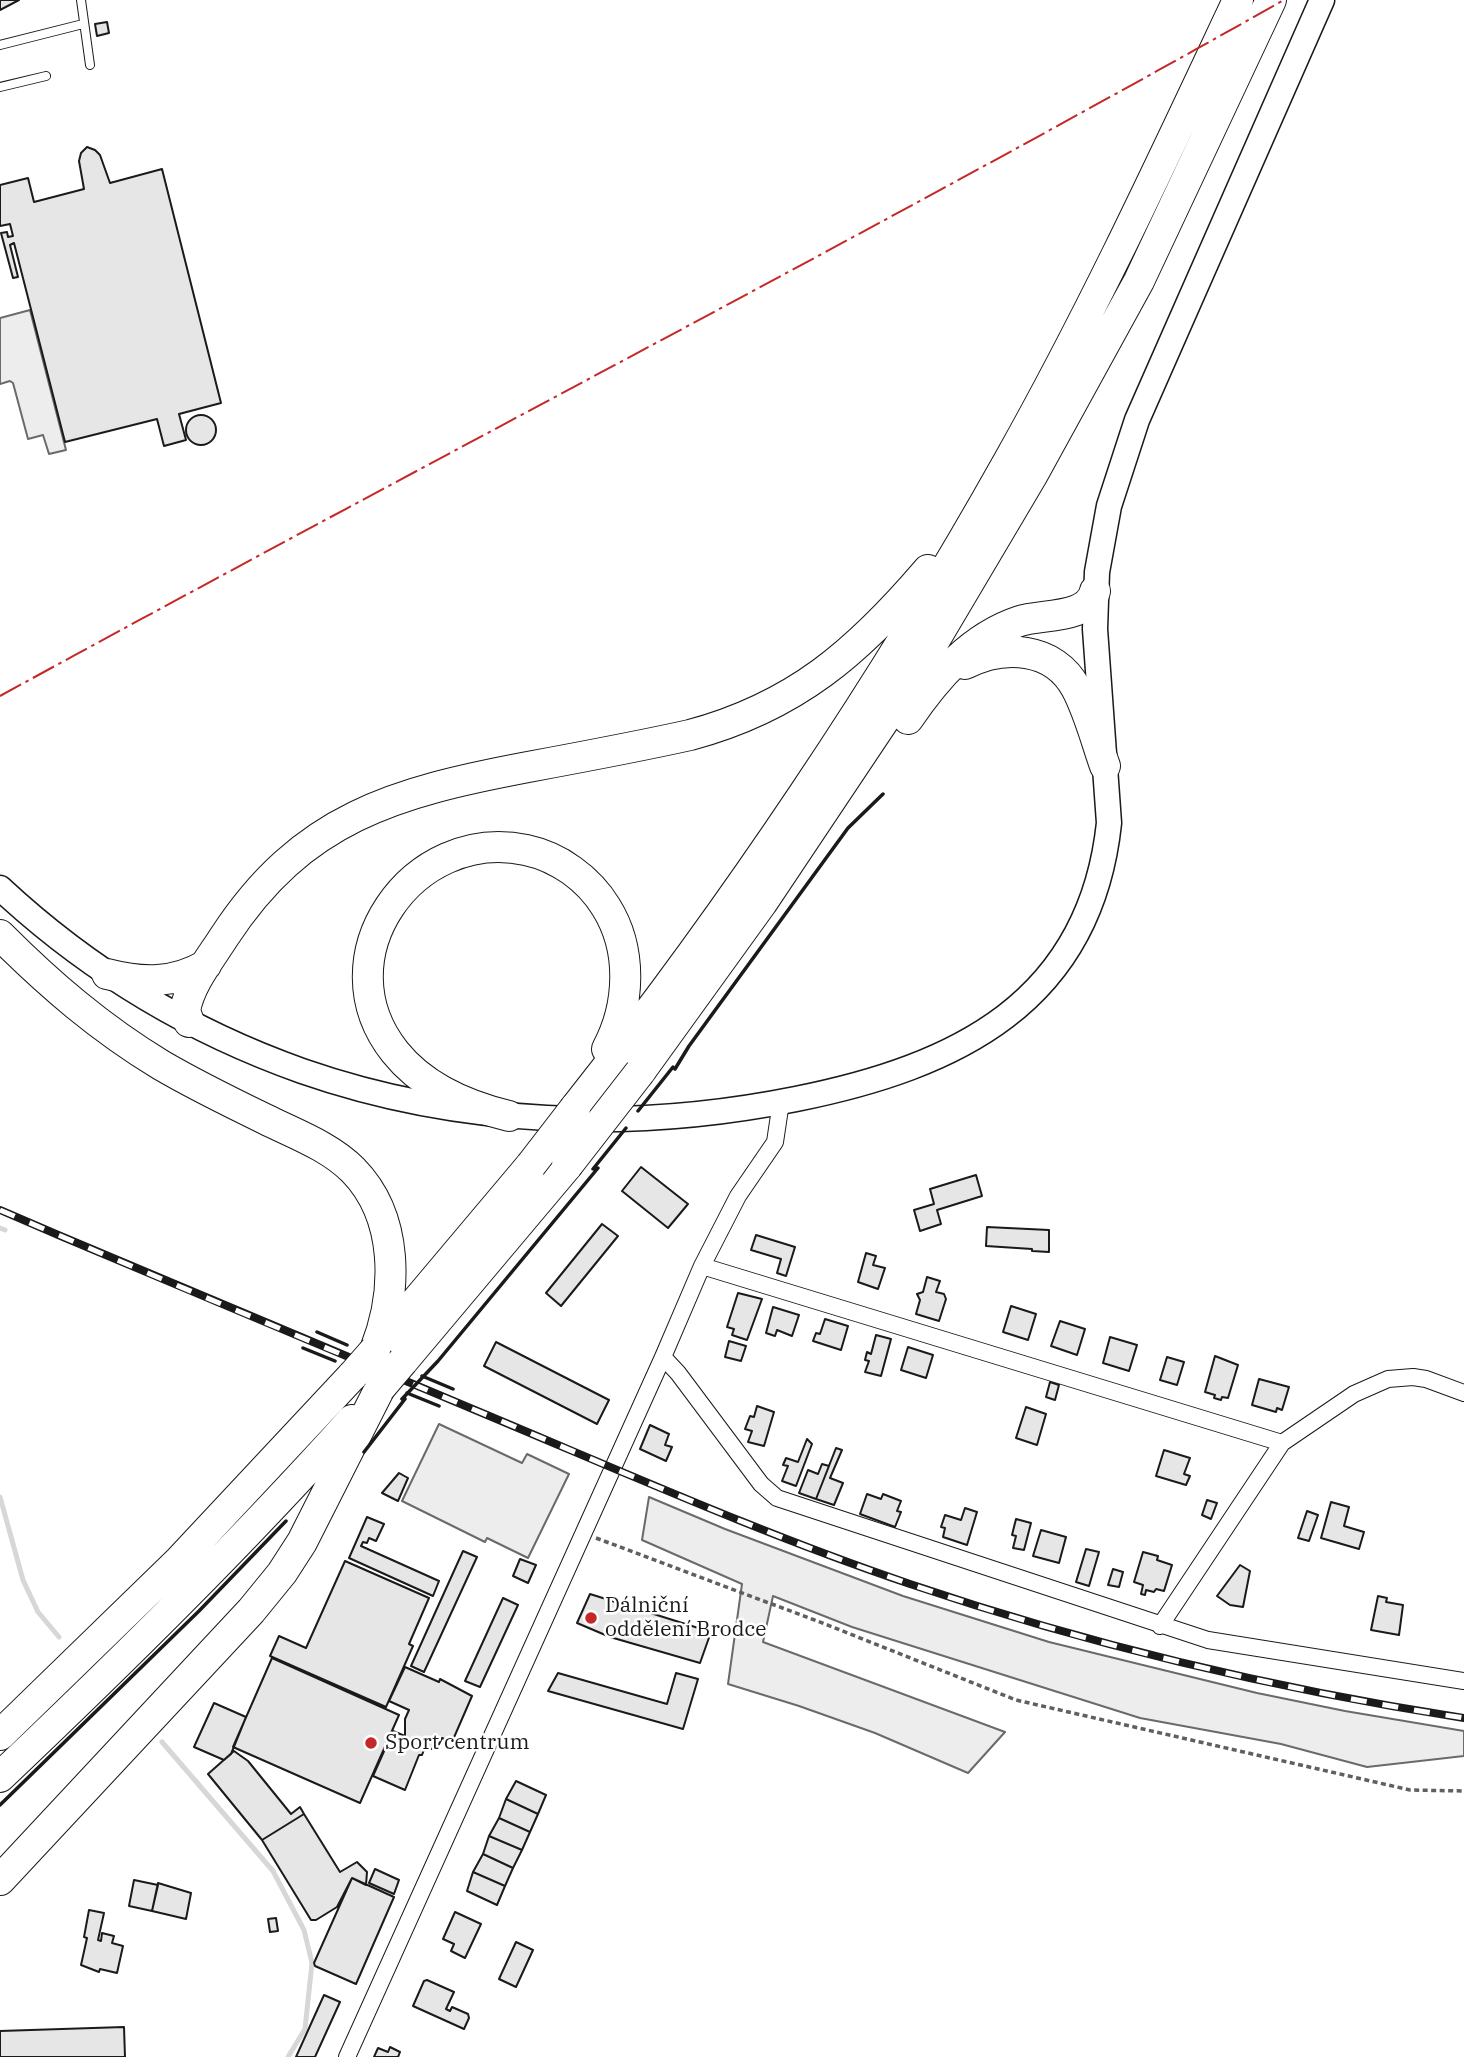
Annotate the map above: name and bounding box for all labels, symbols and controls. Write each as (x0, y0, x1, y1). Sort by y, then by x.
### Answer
place label: Dálniční oddělení Brodce (605, 1593, 766, 1643)
marker: Dálniční oddělení Brodce (583, 1610, 599, 1626)
place label: Sport centrum (385, 1730, 529, 1756)
marker: Sport centrum (363, 1735, 379, 1751)

